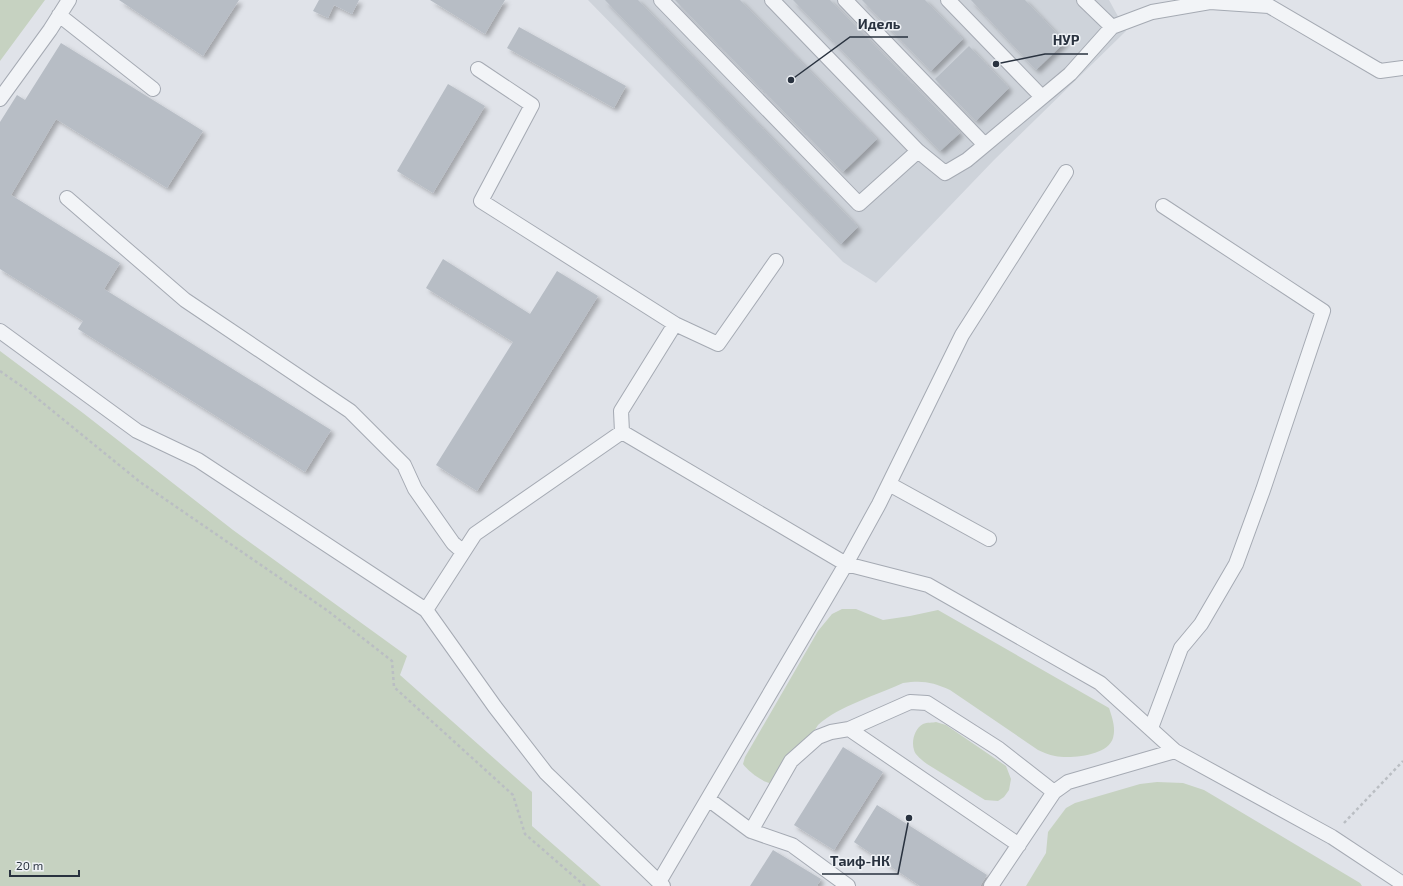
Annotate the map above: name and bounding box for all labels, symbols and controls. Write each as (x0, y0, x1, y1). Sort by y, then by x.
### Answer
callout: Идель (850, 11, 908, 37)
text: Идель (858, 15, 901, 32)
callout: НУР (1045, 28, 1088, 54)
text: НУР (1053, 31, 1080, 48)
callout: Таиф-НК (822, 848, 898, 874)
scale bar (10, 852, 79, 878)
text: Таиф-НК (830, 852, 890, 869)
text: 20 m (16, 858, 43, 872)

